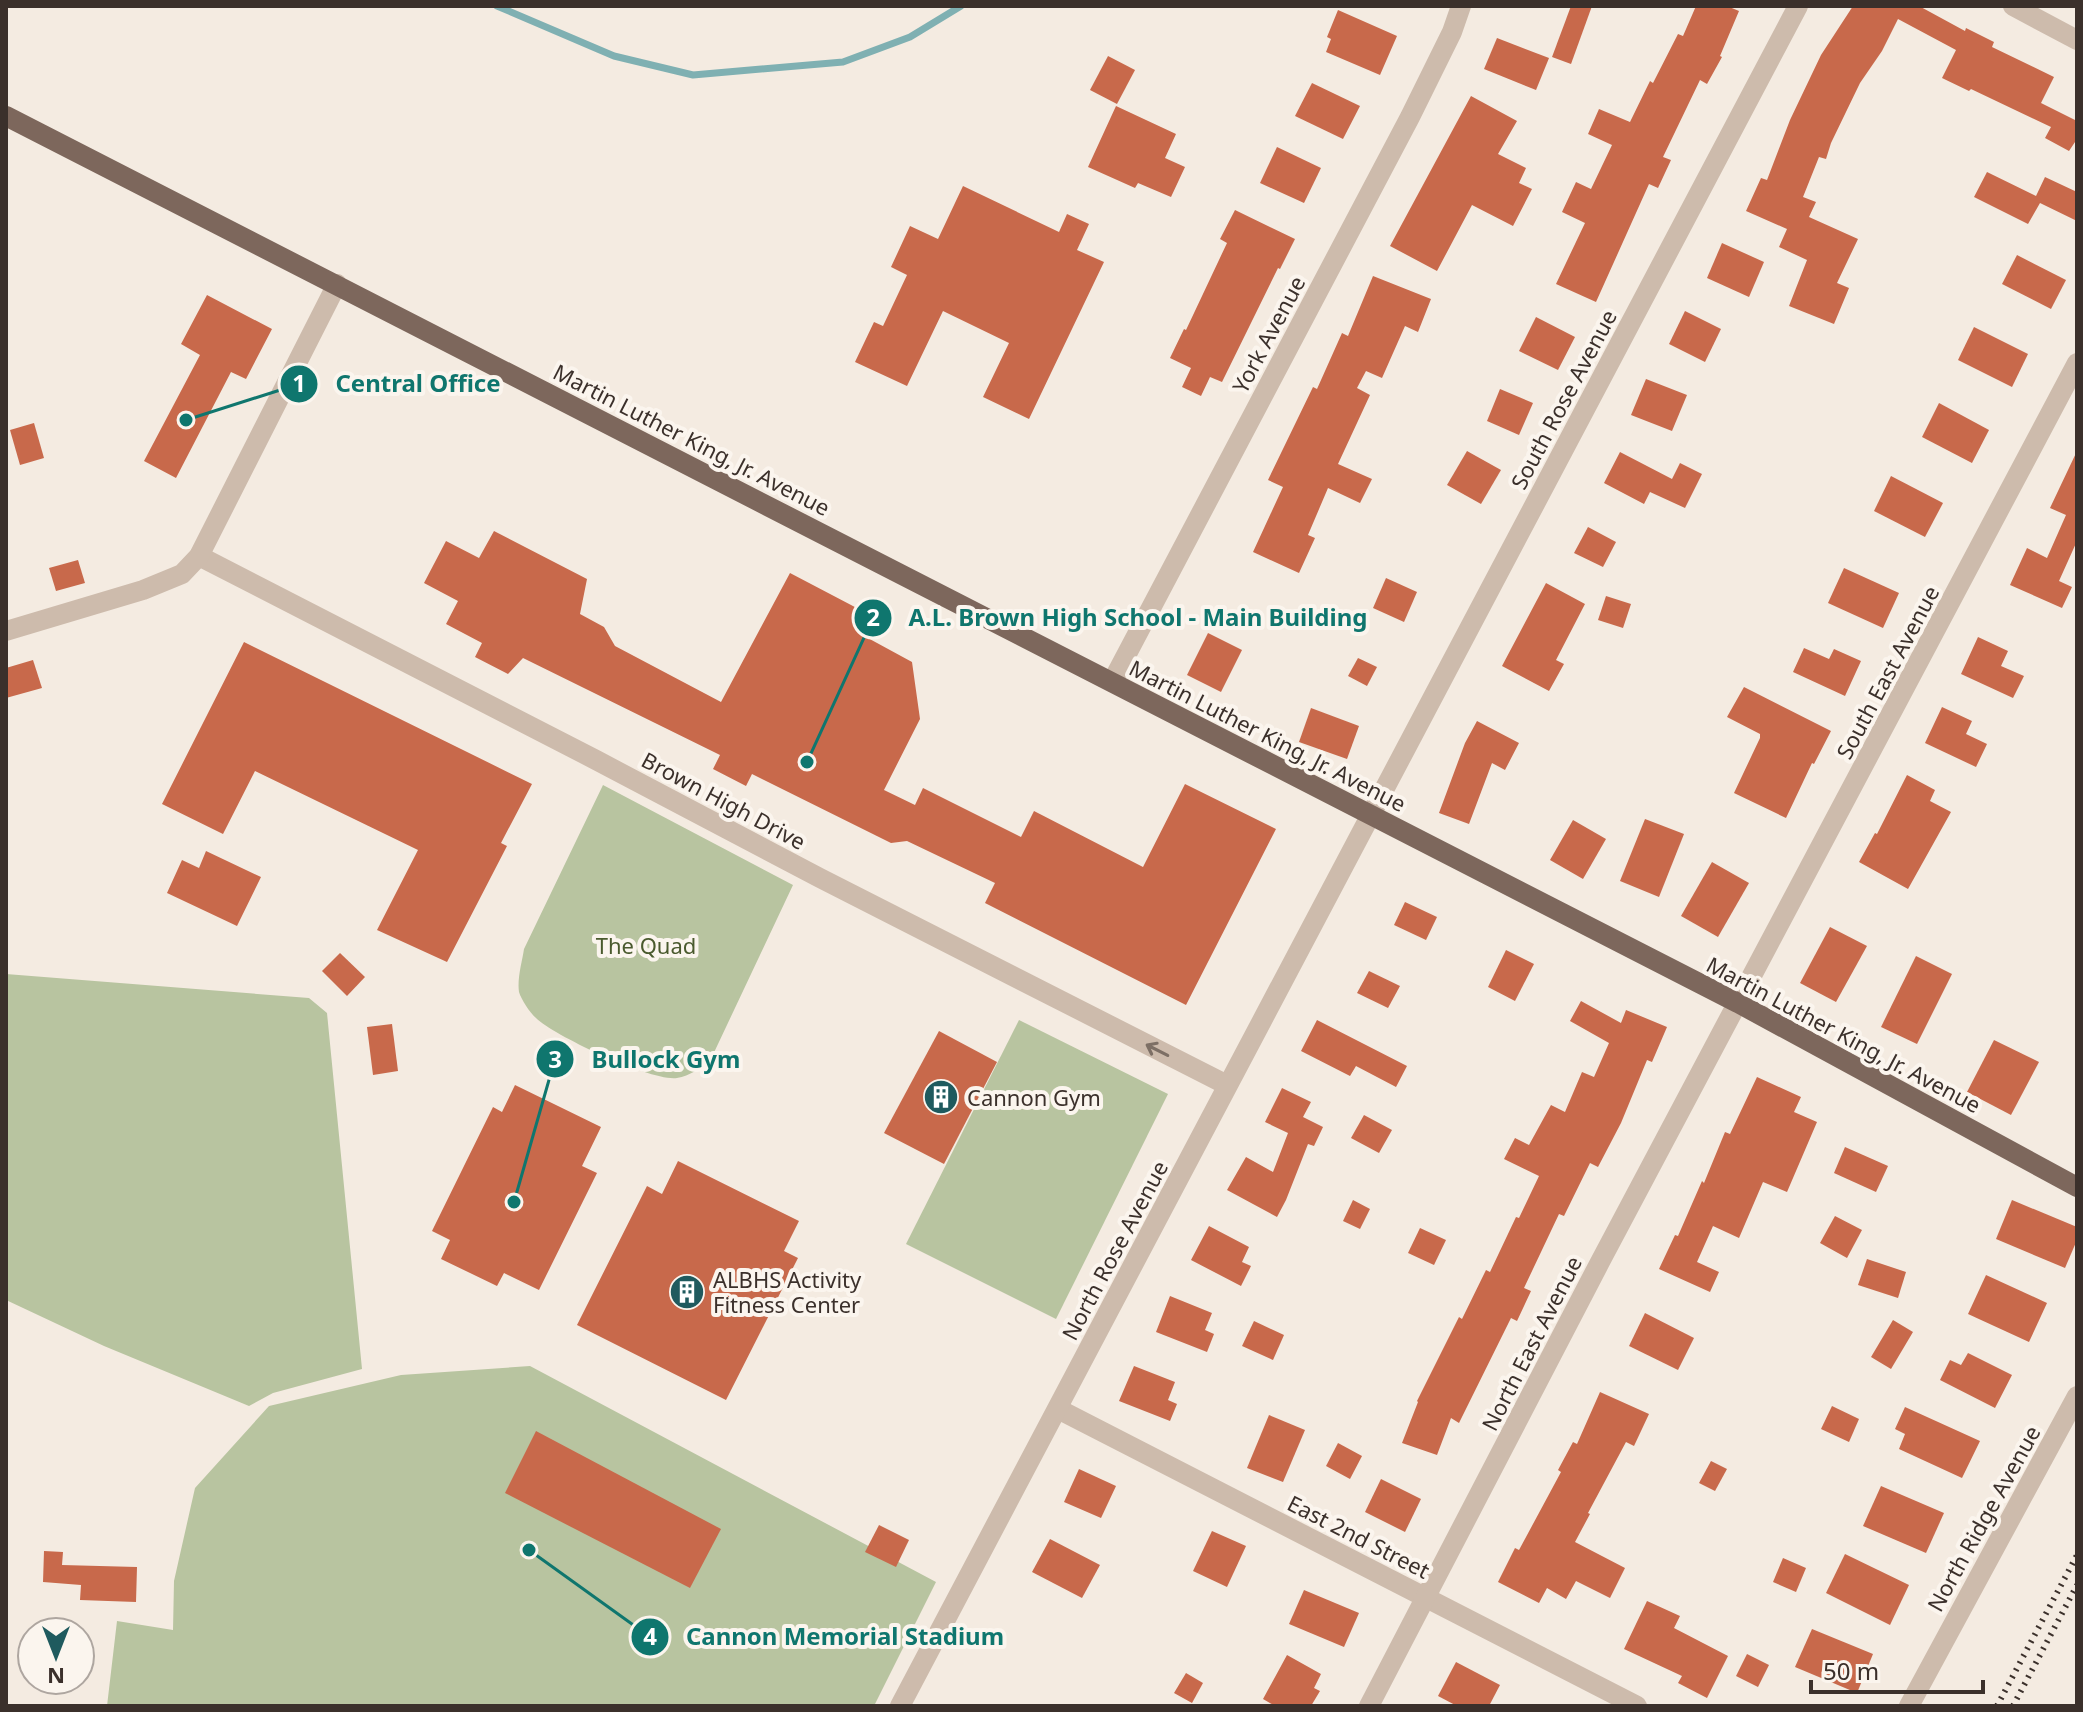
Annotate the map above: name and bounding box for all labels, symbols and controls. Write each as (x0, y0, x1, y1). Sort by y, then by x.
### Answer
street label: York Avenue (1225, 270, 1311, 398)
street label: South Rose Avenue (1503, 304, 1623, 494)
street label: Martin Luther King, Jr. Avenue (549, 356, 835, 522)
callout: Central Office (279, 360, 516, 408)
text: 1 (292, 366, 306, 399)
text: Central Office (335, 366, 501, 399)
street label: South East Avenue (1829, 580, 1945, 764)
callout: A.L. Brown High School - Main Building (853, 594, 1384, 642)
text: 2 (866, 600, 880, 633)
text: A.L. Brown High School - Main Building (909, 600, 1367, 633)
street label: Martin Luther King, Jr. Avenue (1125, 652, 1411, 818)
street label: Brown High Drive (637, 744, 811, 856)
park label: The Quad (596, 930, 696, 960)
street label: Martin Luther King, Jr. Avenue (1702, 949, 1986, 1119)
callout: Bullock Gym (535, 1035, 756, 1083)
one-way arrow (1146, 1041, 1170, 1057)
text: 3 (548, 1042, 562, 1075)
text: Bullock Gym (592, 1042, 740, 1075)
building icon: Cannon Gym (922, 1078, 960, 1116)
place label: Cannon Gym (967, 1082, 1101, 1112)
street label: North Rose Avenue (1054, 1155, 1174, 1345)
street label: North East Avenue (1474, 1250, 1588, 1436)
place label: ALBHS Activity Fitness Center (713, 1264, 862, 1319)
building icon: ALBHS Activity Fitness Center (668, 1273, 706, 1311)
street label: North Ridge Avenue (1919, 1420, 2047, 1616)
street label: East 2nd Street (1283, 1487, 1435, 1585)
callout: Cannon Memorial Stadium (630, 1613, 1021, 1661)
north arrow (16, 1616, 96, 1696)
text: 4 (643, 1619, 657, 1652)
text: Cannon Memorial Stadium (686, 1619, 1004, 1652)
scale bar (1811, 1644, 1983, 1694)
text: 50 m (1823, 1654, 1879, 1687)
text: N (47, 1662, 65, 1692)

